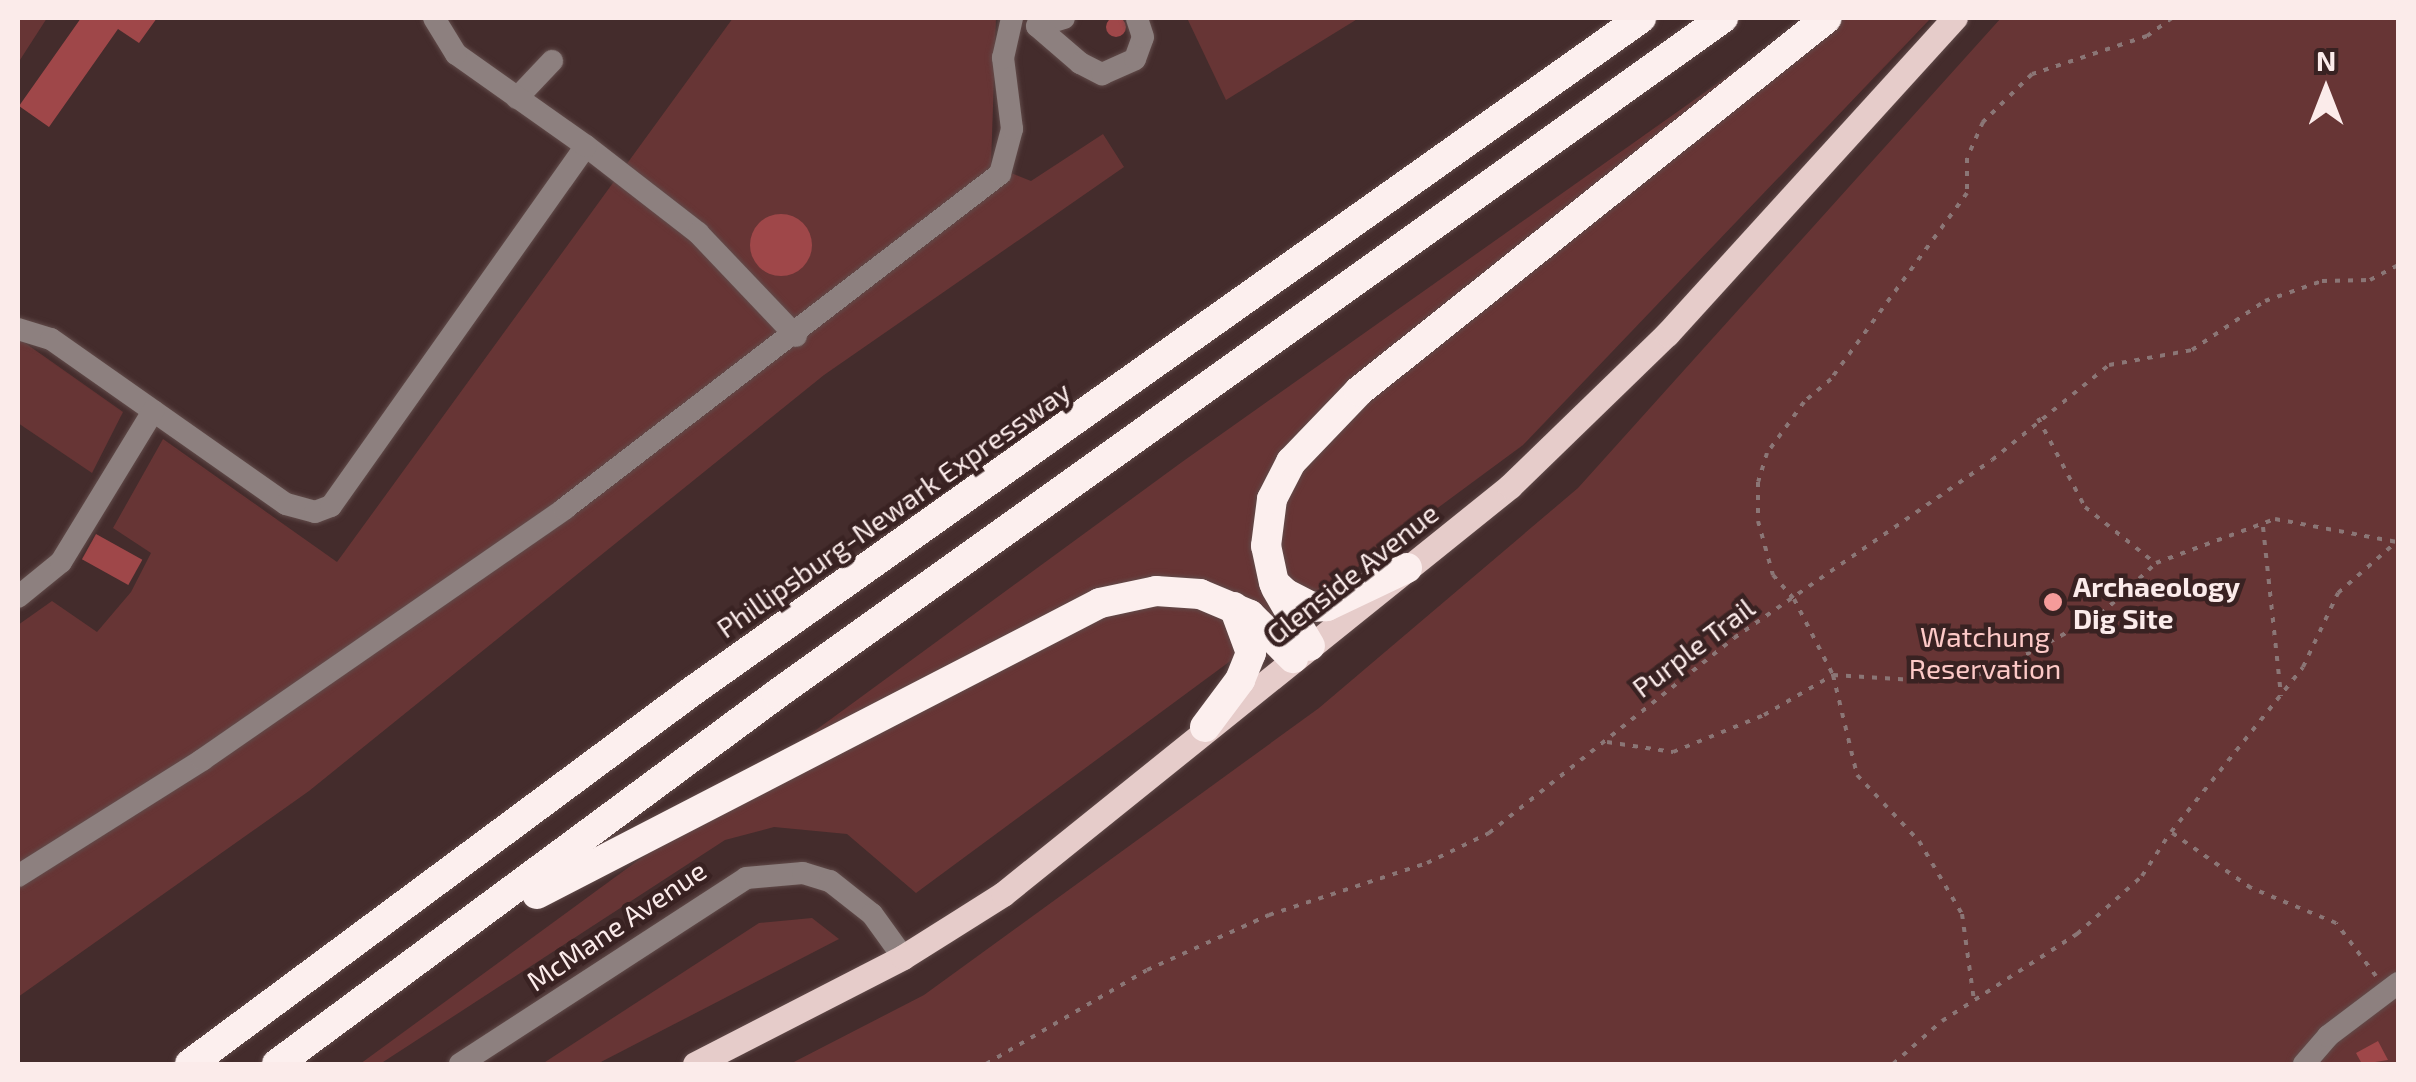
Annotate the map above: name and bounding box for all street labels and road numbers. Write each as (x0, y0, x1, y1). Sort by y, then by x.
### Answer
street label: Phillipsburg-Newark Expressway (710, 374, 1076, 644)
street label: Glenside Avenue (1259, 495, 1445, 651)
street label: Purple Trail (1625, 590, 1761, 704)
street label: McMane Avenue (520, 852, 712, 998)

